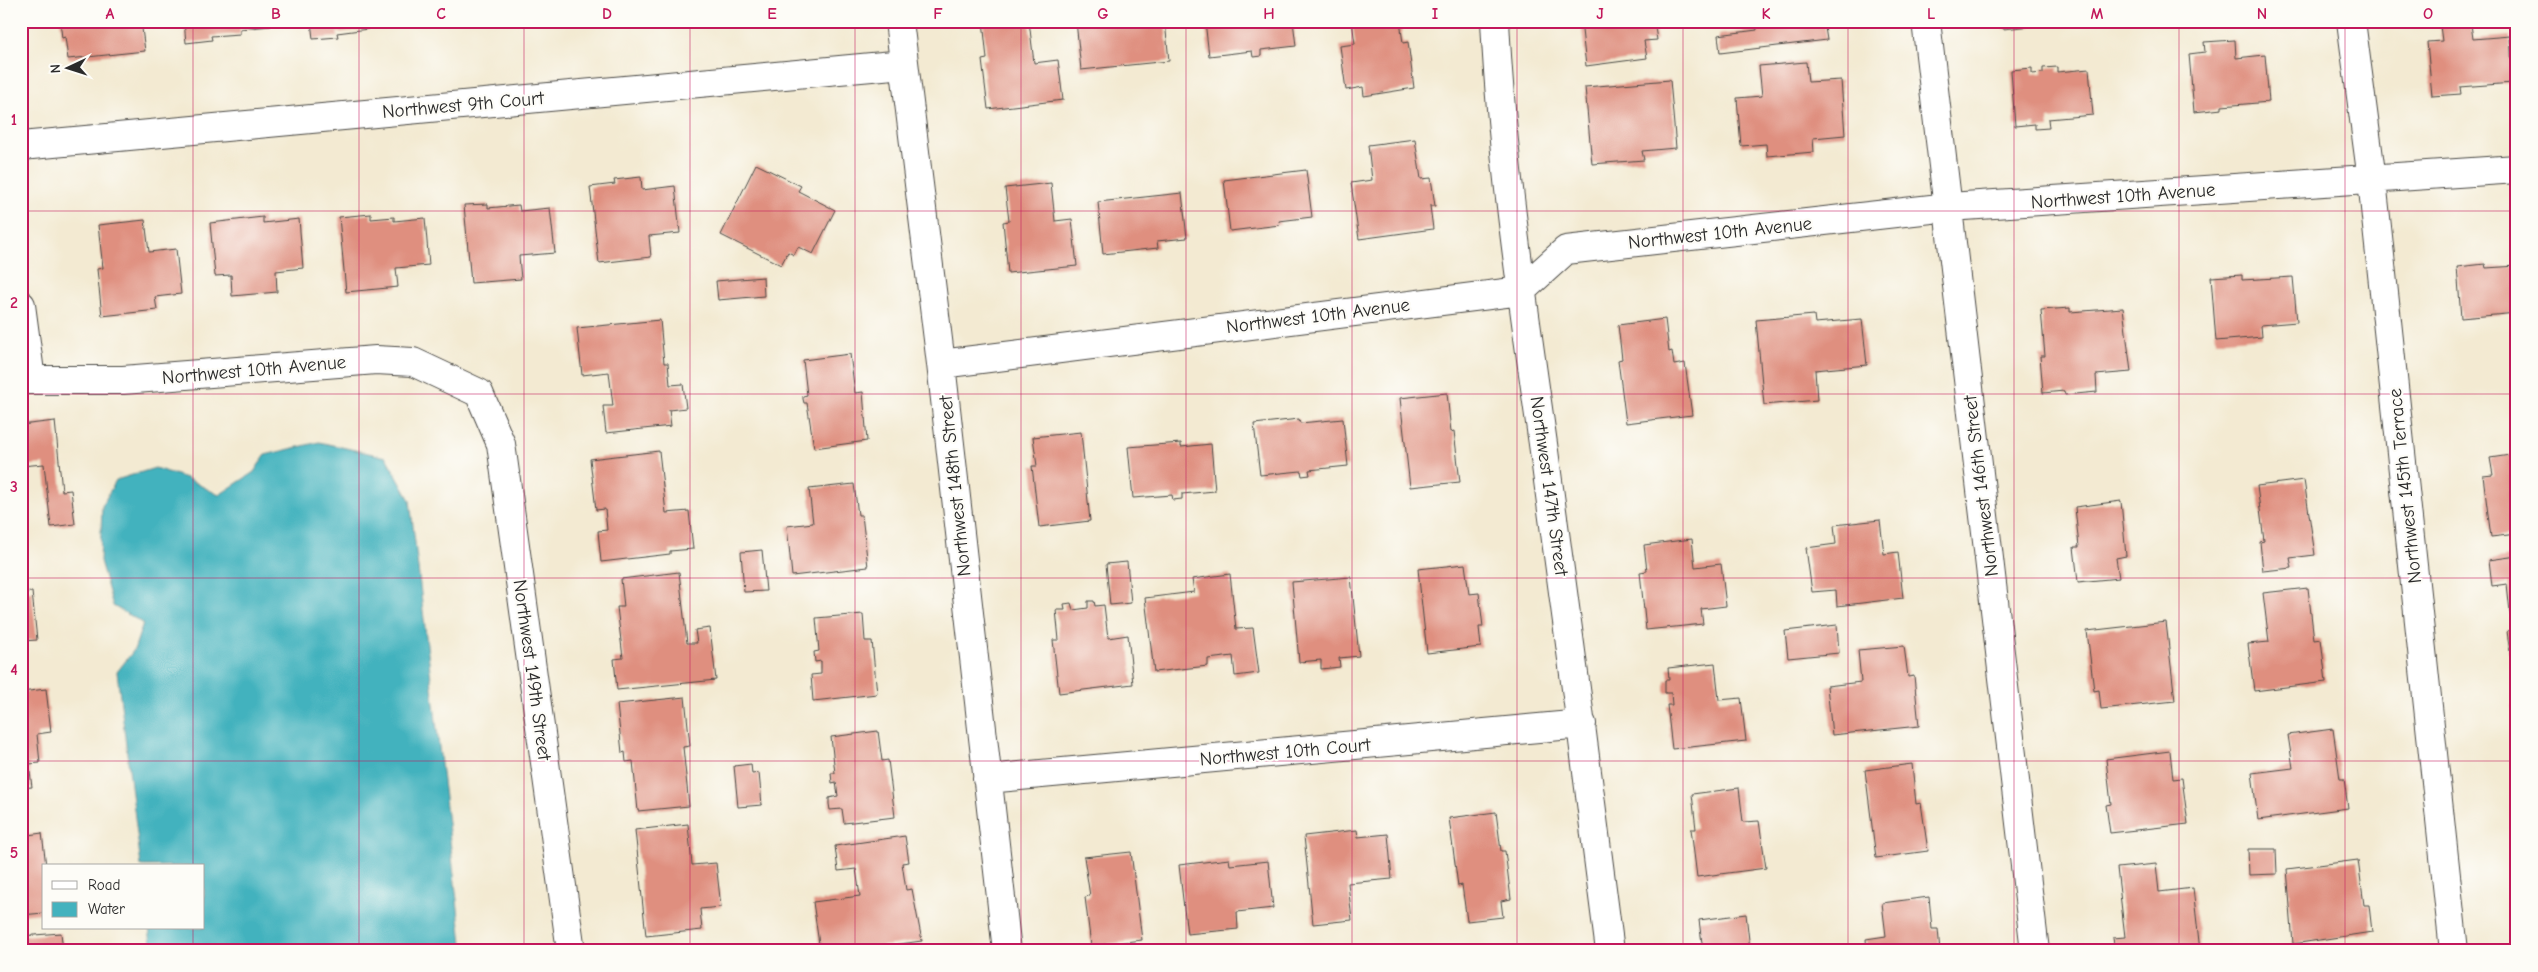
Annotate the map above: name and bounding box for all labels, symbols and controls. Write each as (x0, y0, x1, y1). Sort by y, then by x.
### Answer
text: A (106, 5, 115, 23)
text: B (271, 5, 281, 23)
text: C (436, 5, 446, 23)
text: D (602, 5, 612, 23)
text: E (767, 5, 777, 23)
text: F (933, 5, 943, 23)
text: G (1097, 5, 1109, 23)
text: H (1263, 5, 1275, 23)
text: I (1432, 5, 1438, 23)
text: J (1596, 5, 1604, 23)
text: K (1761, 5, 1771, 23)
text: L (1927, 5, 1935, 23)
text: M (2091, 5, 2104, 23)
text: N (2257, 5, 2267, 23)
text: O (2423, 5, 2433, 23)
north arrow (42, 42, 92, 92)
text: N (47, 64, 64, 74)
street label: Northwest 9th Court (381, 87, 545, 123)
text: 1 (11, 111, 17, 129)
street label: Northwest 10th Avenue (2030, 179, 2216, 213)
street label: Northwest 10th Avenue (1627, 212, 1813, 254)
text: 2 (10, 294, 18, 312)
street label: Northwest 10th Avenue (1225, 294, 1411, 338)
street label: Northwest 10th Avenue (161, 351, 347, 389)
street label: Northwest 145th Terrace (2384, 387, 2426, 585)
street label: Northwest 148th Street (934, 394, 975, 578)
street label: Northwest 146th Street (1959, 394, 2003, 578)
street label: Northwest 147th Street (1526, 395, 1573, 578)
text: 3 (10, 478, 18, 496)
street label: Northwest 149th Street (508, 578, 556, 762)
text: 4 (10, 661, 18, 679)
street label: Northwest 10th Court (1199, 734, 1372, 770)
text: 5 (10, 844, 18, 862)
legend (42, 864, 205, 930)
text: Road (88, 876, 120, 894)
text: Water (88, 900, 125, 918)

